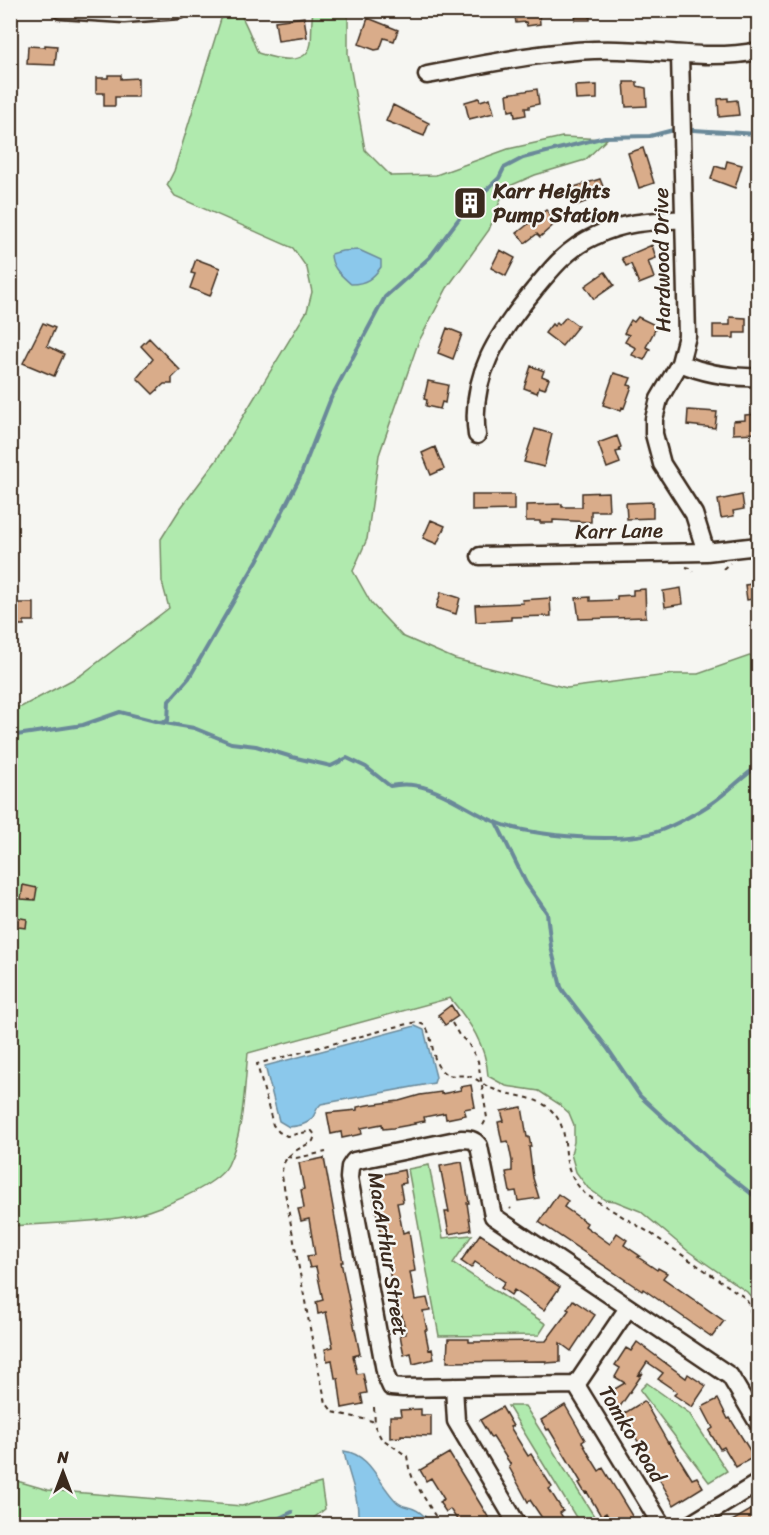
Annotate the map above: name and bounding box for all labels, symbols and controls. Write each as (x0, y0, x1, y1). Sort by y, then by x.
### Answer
place label: Karr Heights Pump Station (492, 172, 620, 234)
building icon: Karr Heights Pump Station (452, 185, 488, 221)
street label: Hardwood Drive (642, 187, 682, 333)
street label: Karr Lane (575, 511, 663, 551)
street label: MacArthur Street (356, 1169, 420, 1339)
street label: Tomko Road (588, 1378, 677, 1492)
north arrow (33, 1442, 93, 1502)
text: N (56, 1443, 69, 1472)

